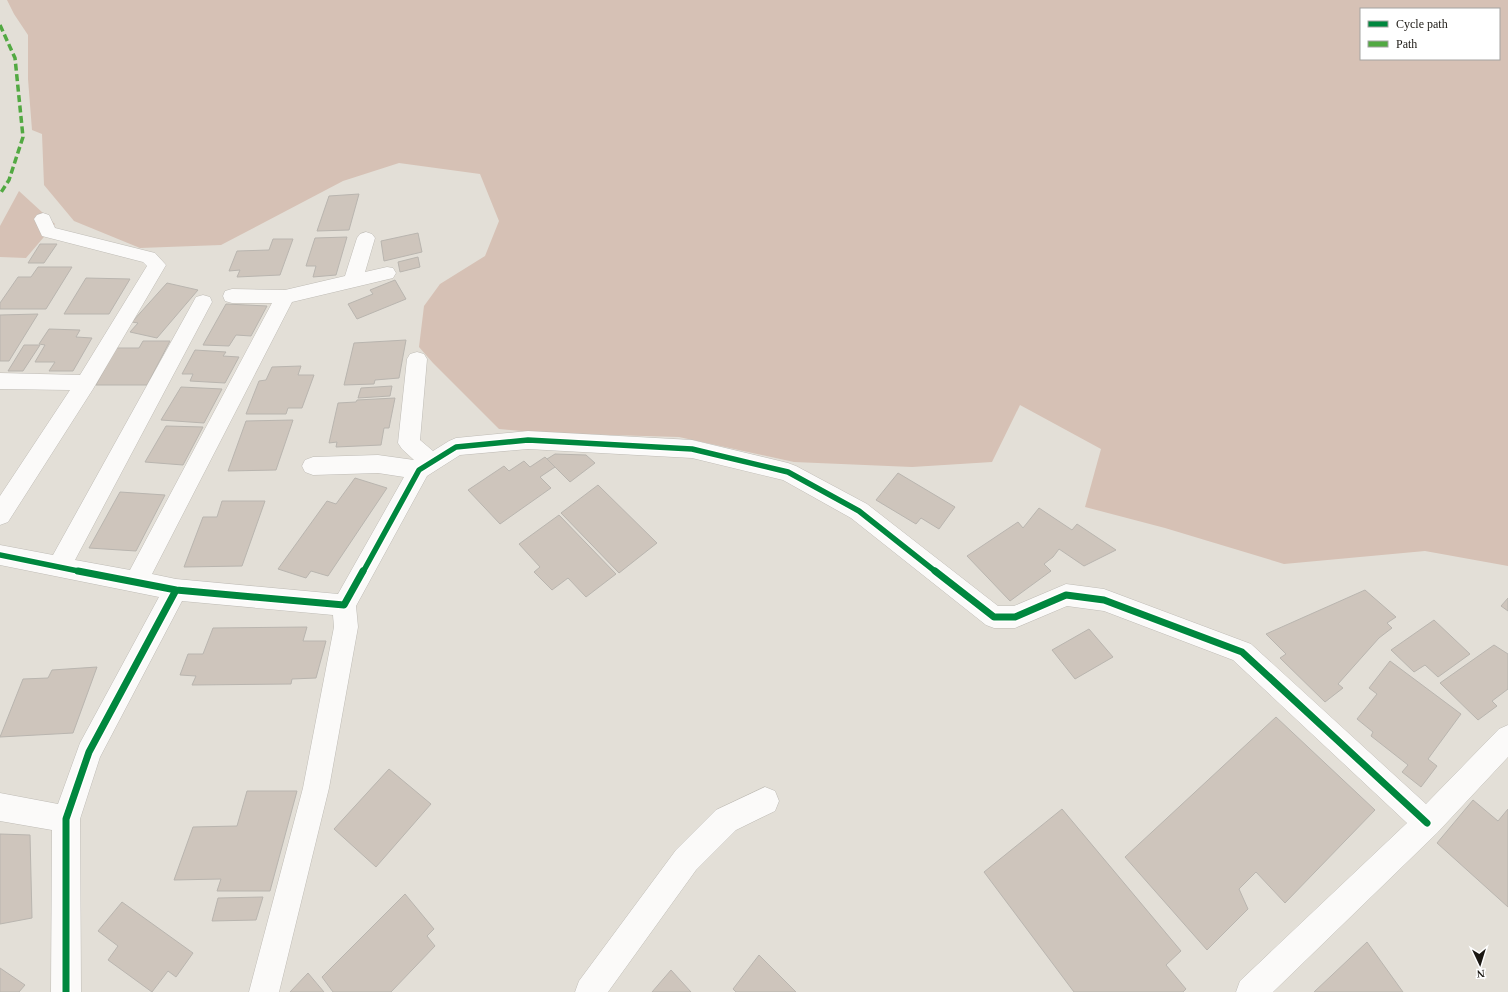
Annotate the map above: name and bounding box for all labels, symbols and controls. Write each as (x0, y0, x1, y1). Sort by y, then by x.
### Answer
legend (1360, 8, 1500, 60)
text: Cycle path (1396, 17, 1448, 31)
text: Path (1396, 37, 1417, 51)
north arrow (1460, 944, 1500, 984)
text: N (1476, 968, 1485, 980)

